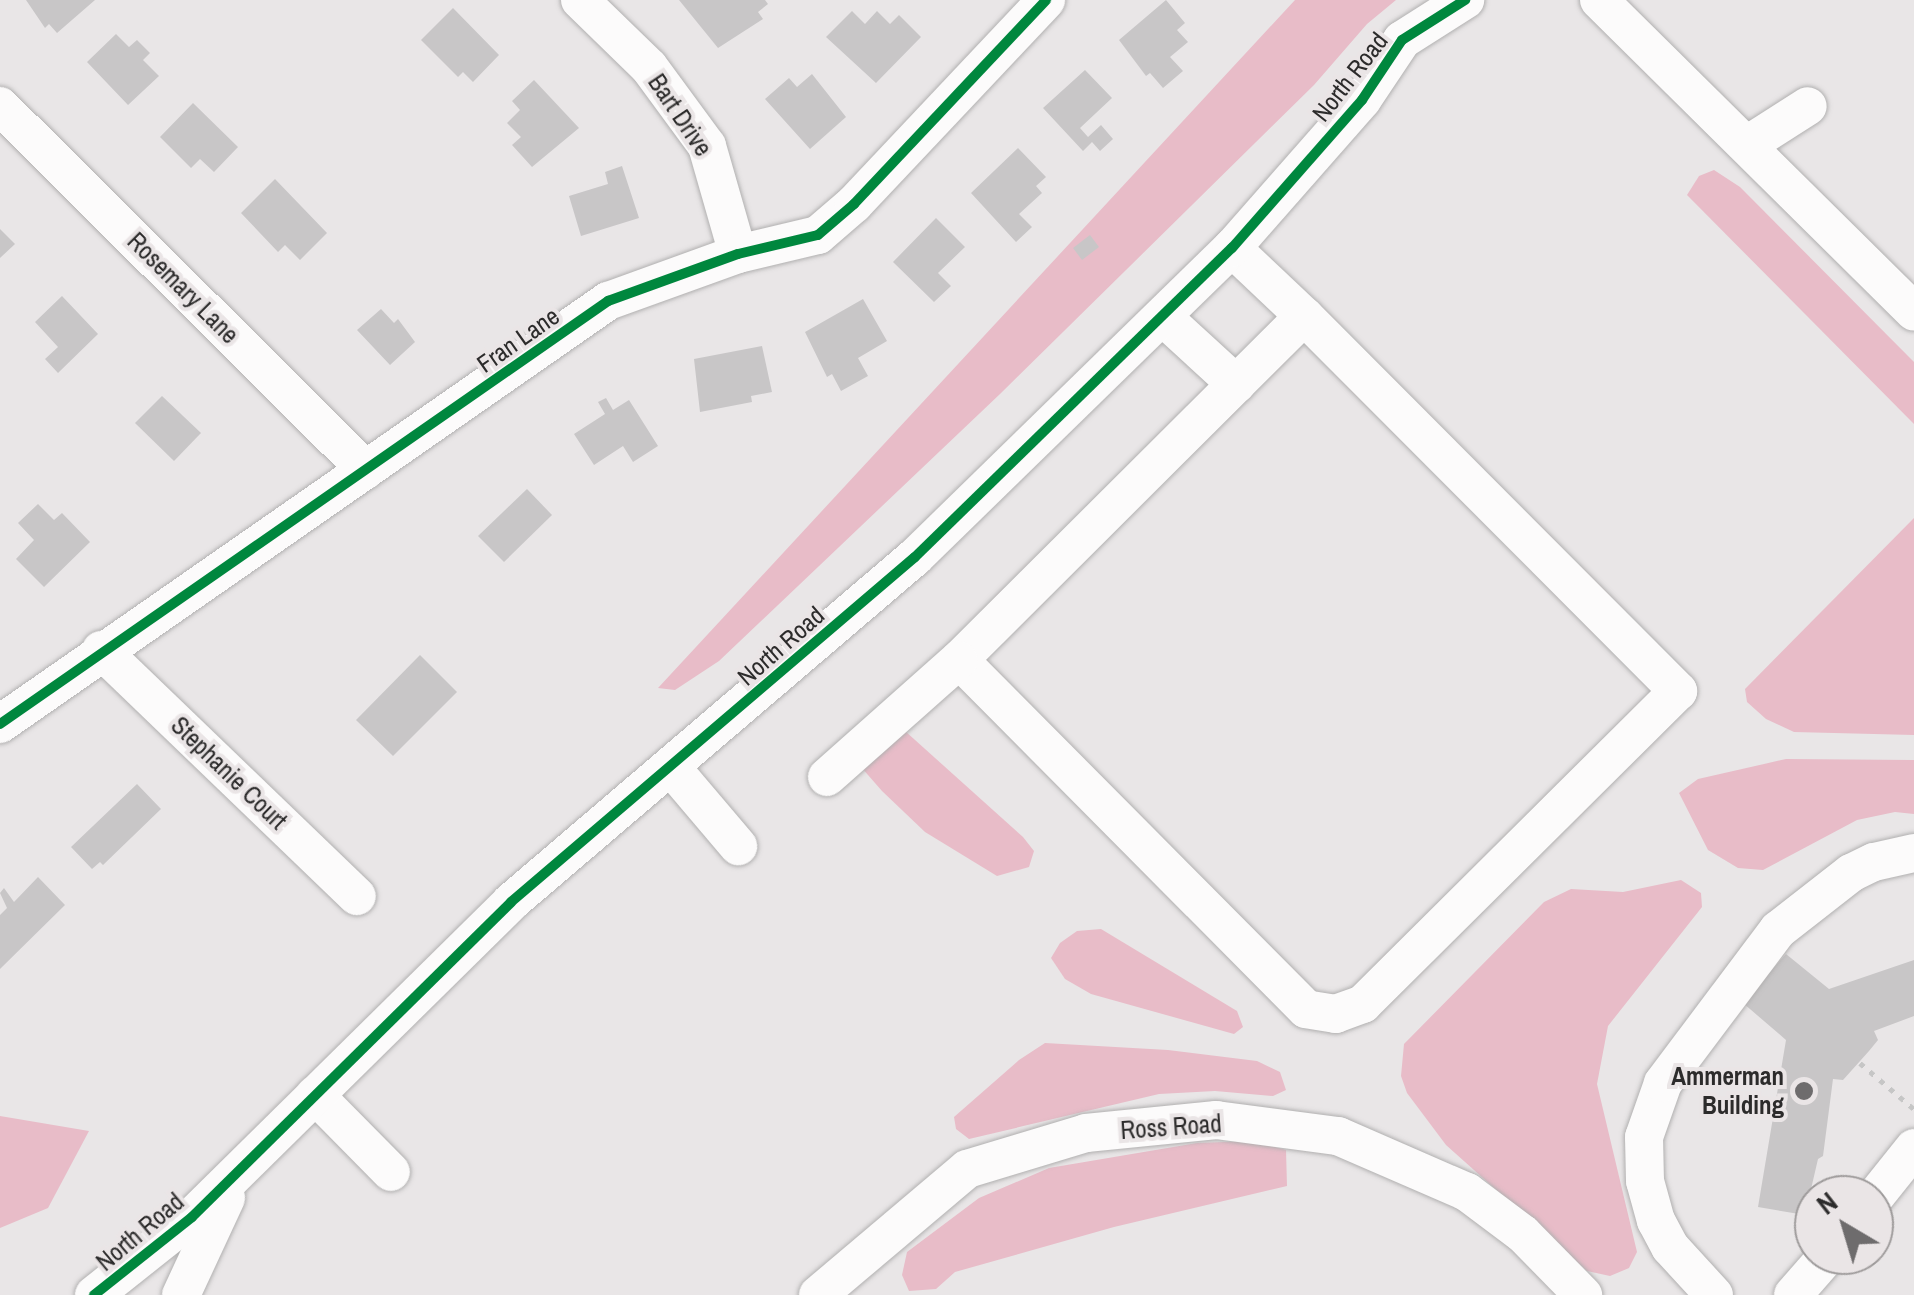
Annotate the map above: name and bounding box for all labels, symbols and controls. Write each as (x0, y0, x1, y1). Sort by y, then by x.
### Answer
street label: North Road (1306, 26, 1394, 128)
street label: Bart Drive (642, 68, 718, 162)
street label: Rosemary Lane (121, 226, 245, 350)
street label: Fran Lane (471, 301, 565, 379)
street label: North Road (732, 600, 830, 692)
street label: Stephanie Court (165, 710, 293, 836)
place label: Ammerman Building (1671, 1062, 1784, 1121)
marker: Ammerman Building (1793, 1080, 1815, 1102)
street label: Ross Road (1119, 1108, 1223, 1146)
north arrow (1794, 1175, 1894, 1275)
text: N (1809, 1183, 1845, 1223)
street label: North Road (90, 1187, 190, 1277)

